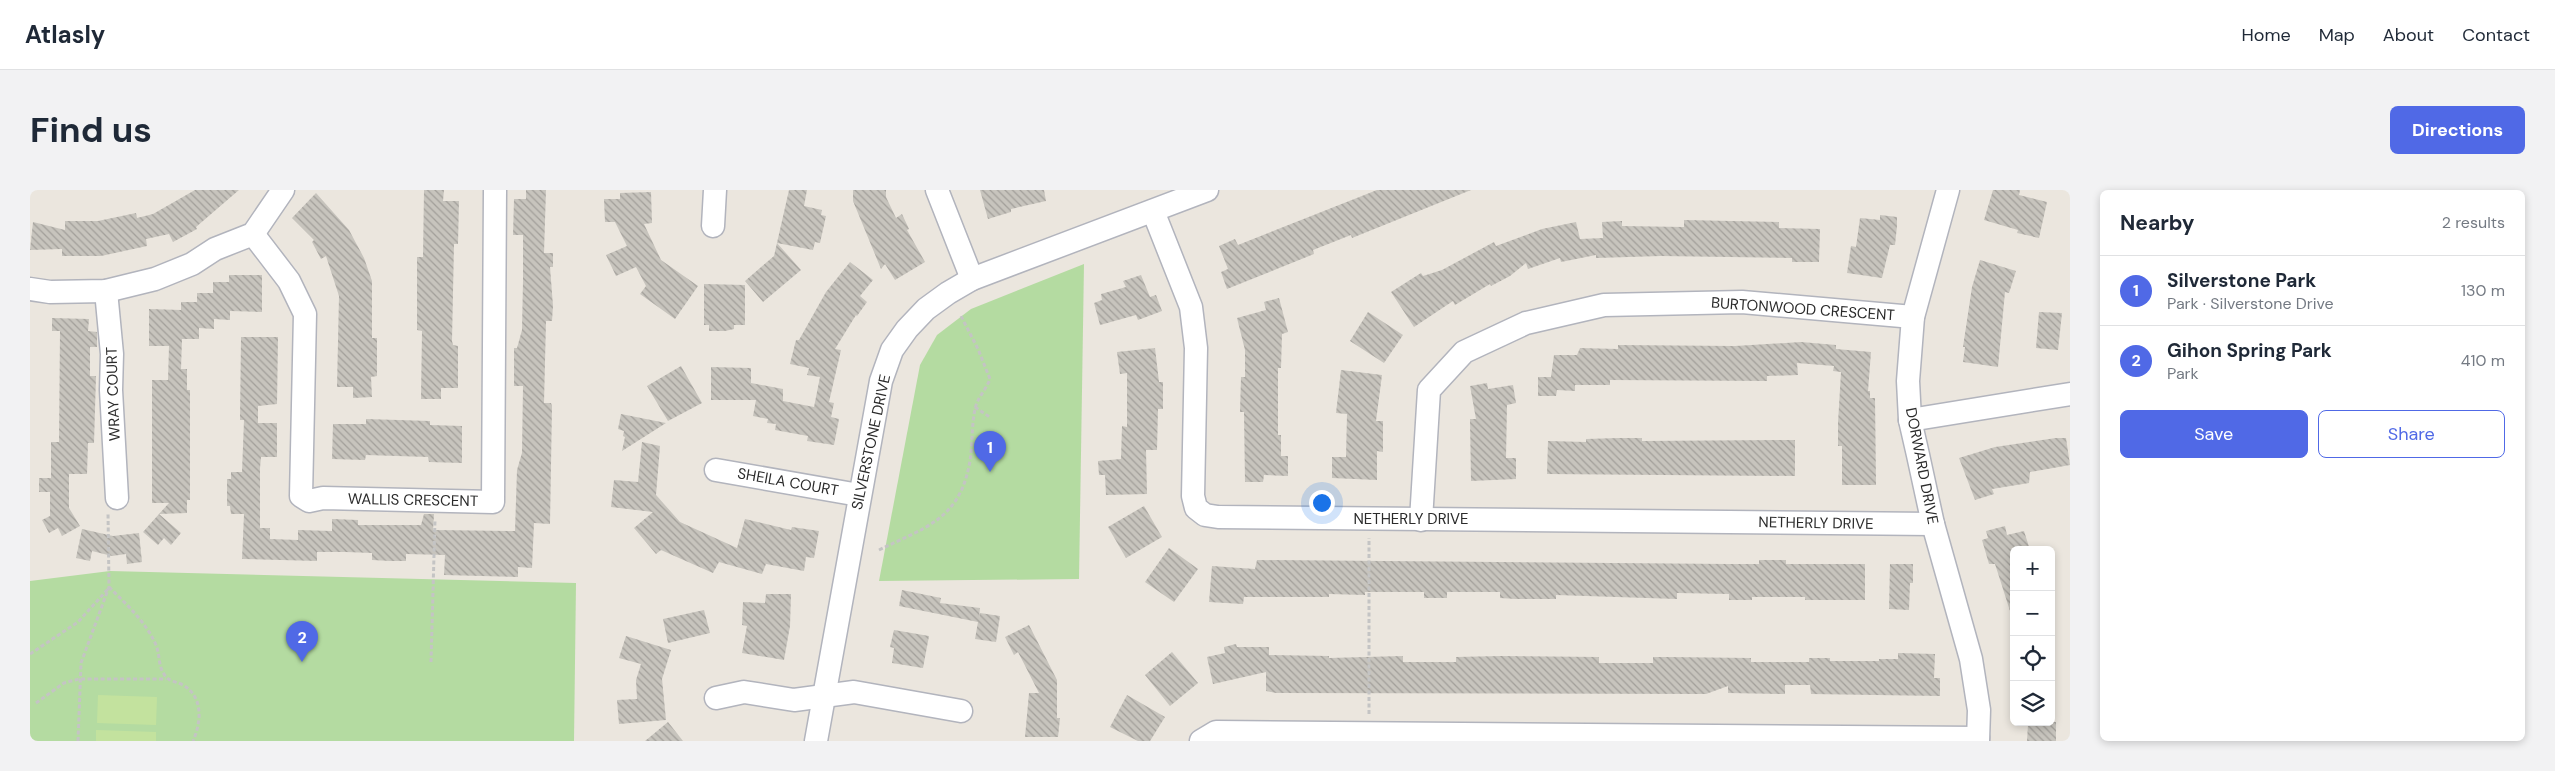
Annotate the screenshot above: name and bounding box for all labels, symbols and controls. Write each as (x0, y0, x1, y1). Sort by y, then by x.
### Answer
text: Atlasly (25, 19, 105, 50)
text: Home (2241, 23, 2291, 47)
text: Map (2319, 23, 2355, 47)
text: About (2383, 23, 2434, 47)
text: Contact (2462, 23, 2530, 47)
button: Directions (2390, 106, 2525, 154)
text: Find us (30, 107, 152, 153)
text: Nearby (2120, 209, 2194, 237)
text: 2 results (2442, 212, 2505, 233)
text: Silverstone Park (2167, 268, 2316, 293)
text: 1 (2133, 280, 2139, 301)
text: 130 m (2461, 280, 2505, 301)
street label: BURTONWOOD CRESCENT (1710, 293, 1896, 325)
text: Park · Silverstone Drive (2167, 293, 2334, 314)
text: Gihon Spring Park (2167, 338, 2332, 363)
street label: WRAY COURT (101, 346, 125, 442)
text: 2 (2131, 350, 2141, 371)
text: 410 m (2461, 350, 2505, 371)
text: Park (2167, 363, 2199, 384)
street label: SILVERSTONE DRIVE (847, 373, 895, 511)
street label: DORWARD DRIVE (1901, 406, 1943, 526)
button: Save (2120, 410, 2308, 458)
button: Share (2318, 410, 2505, 458)
pin: 1 (974, 431, 1006, 472)
street label: SHEILA COURT (736, 463, 840, 501)
street label: WALLIS CRESCENT (348, 489, 478, 511)
your location (1309, 490, 1335, 516)
street label: NETHERLY DRIVE (1353, 509, 1469, 529)
street label: NETHERLY DRIVE (1758, 512, 1874, 534)
map controls (2010, 546, 2055, 726)
button: + (2010, 546, 2055, 591)
button: − (2010, 591, 2055, 636)
pin: 2 (286, 621, 318, 662)
button: locate (2010, 636, 2055, 681)
button: layers (2010, 681, 2055, 726)

